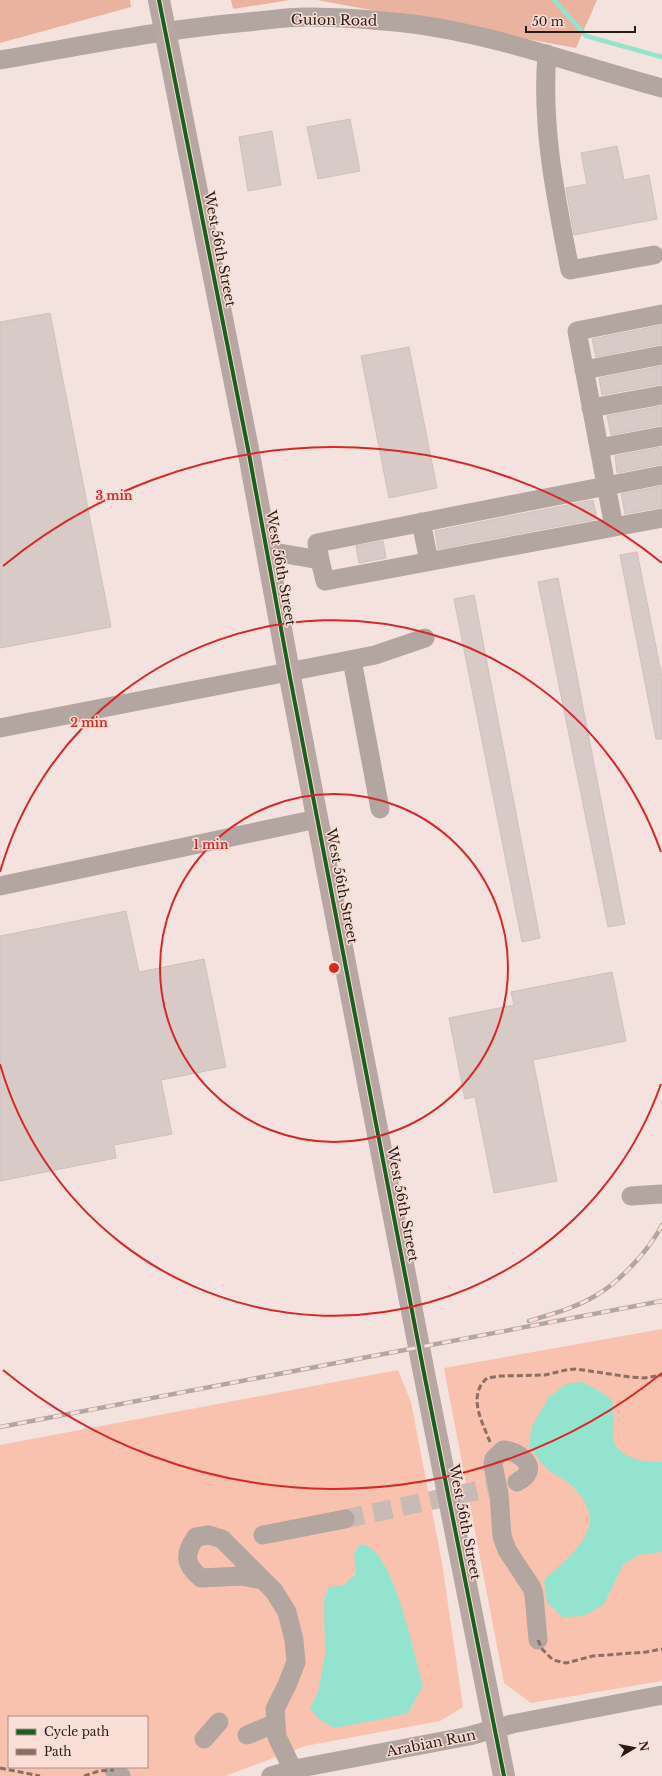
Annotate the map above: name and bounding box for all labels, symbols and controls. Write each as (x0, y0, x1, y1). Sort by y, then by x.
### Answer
scale bar (526, 8, 635, 34)
street label: Guion Road (291, 10, 378, 30)
text: 50 m (532, 14, 564, 29)
street label: West 56th Street (200, 189, 240, 309)
text: 3 min (95, 488, 133, 503)
street label: West 56th Street (262, 508, 300, 628)
text: 2 min (70, 715, 108, 730)
street label: West 56th Street (322, 826, 362, 946)
text: 1 min (194, 837, 229, 852)
centre of rings (327, 961, 341, 975)
street label: West 56th Street (383, 1144, 423, 1264)
street label: West 56th Street (445, 1462, 485, 1582)
legend (8, 1716, 148, 1768)
text: Cycle path (44, 1724, 109, 1739)
street label: Arabian Run (384, 1725, 478, 1761)
north arrow (614, 1728, 654, 1768)
text: N (636, 1740, 652, 1753)
text: Path (44, 1744, 72, 1759)

